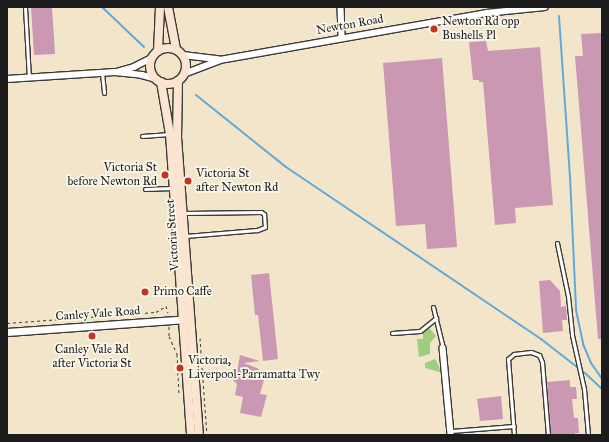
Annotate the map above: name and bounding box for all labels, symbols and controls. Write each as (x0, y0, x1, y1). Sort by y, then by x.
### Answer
street label: Newton Road (315, 12, 385, 38)
place label: Newton Rd opp Bushells Pl (442, 15, 519, 43)
marker: Newton Rd opp Bushells Pl (429, 24, 439, 34)
place label: Victoria St before Newton Rd (67, 161, 157, 189)
place label: Victoria St after Newton Rd (196, 167, 278, 195)
marker: Victoria St before Newton Rd (160, 170, 170, 180)
marker: Victoria St after Newton Rd (183, 176, 193, 186)
street label: Victoria Street (163, 198, 183, 272)
place label: Primo Caffe (153, 285, 212, 299)
marker: Primo Caffe (140, 287, 150, 297)
street label: Canley Vale Road (55, 304, 141, 324)
marker: Canley Vale Rd after Victoria St (87, 331, 97, 341)
place label: Canley Vale Rd after Victoria St (52, 343, 132, 371)
place label: Victoria, Liverpool-Parramatta Twy (188, 354, 320, 382)
marker: Victoria, Liverpool-Parramatta Twy (175, 363, 185, 373)

